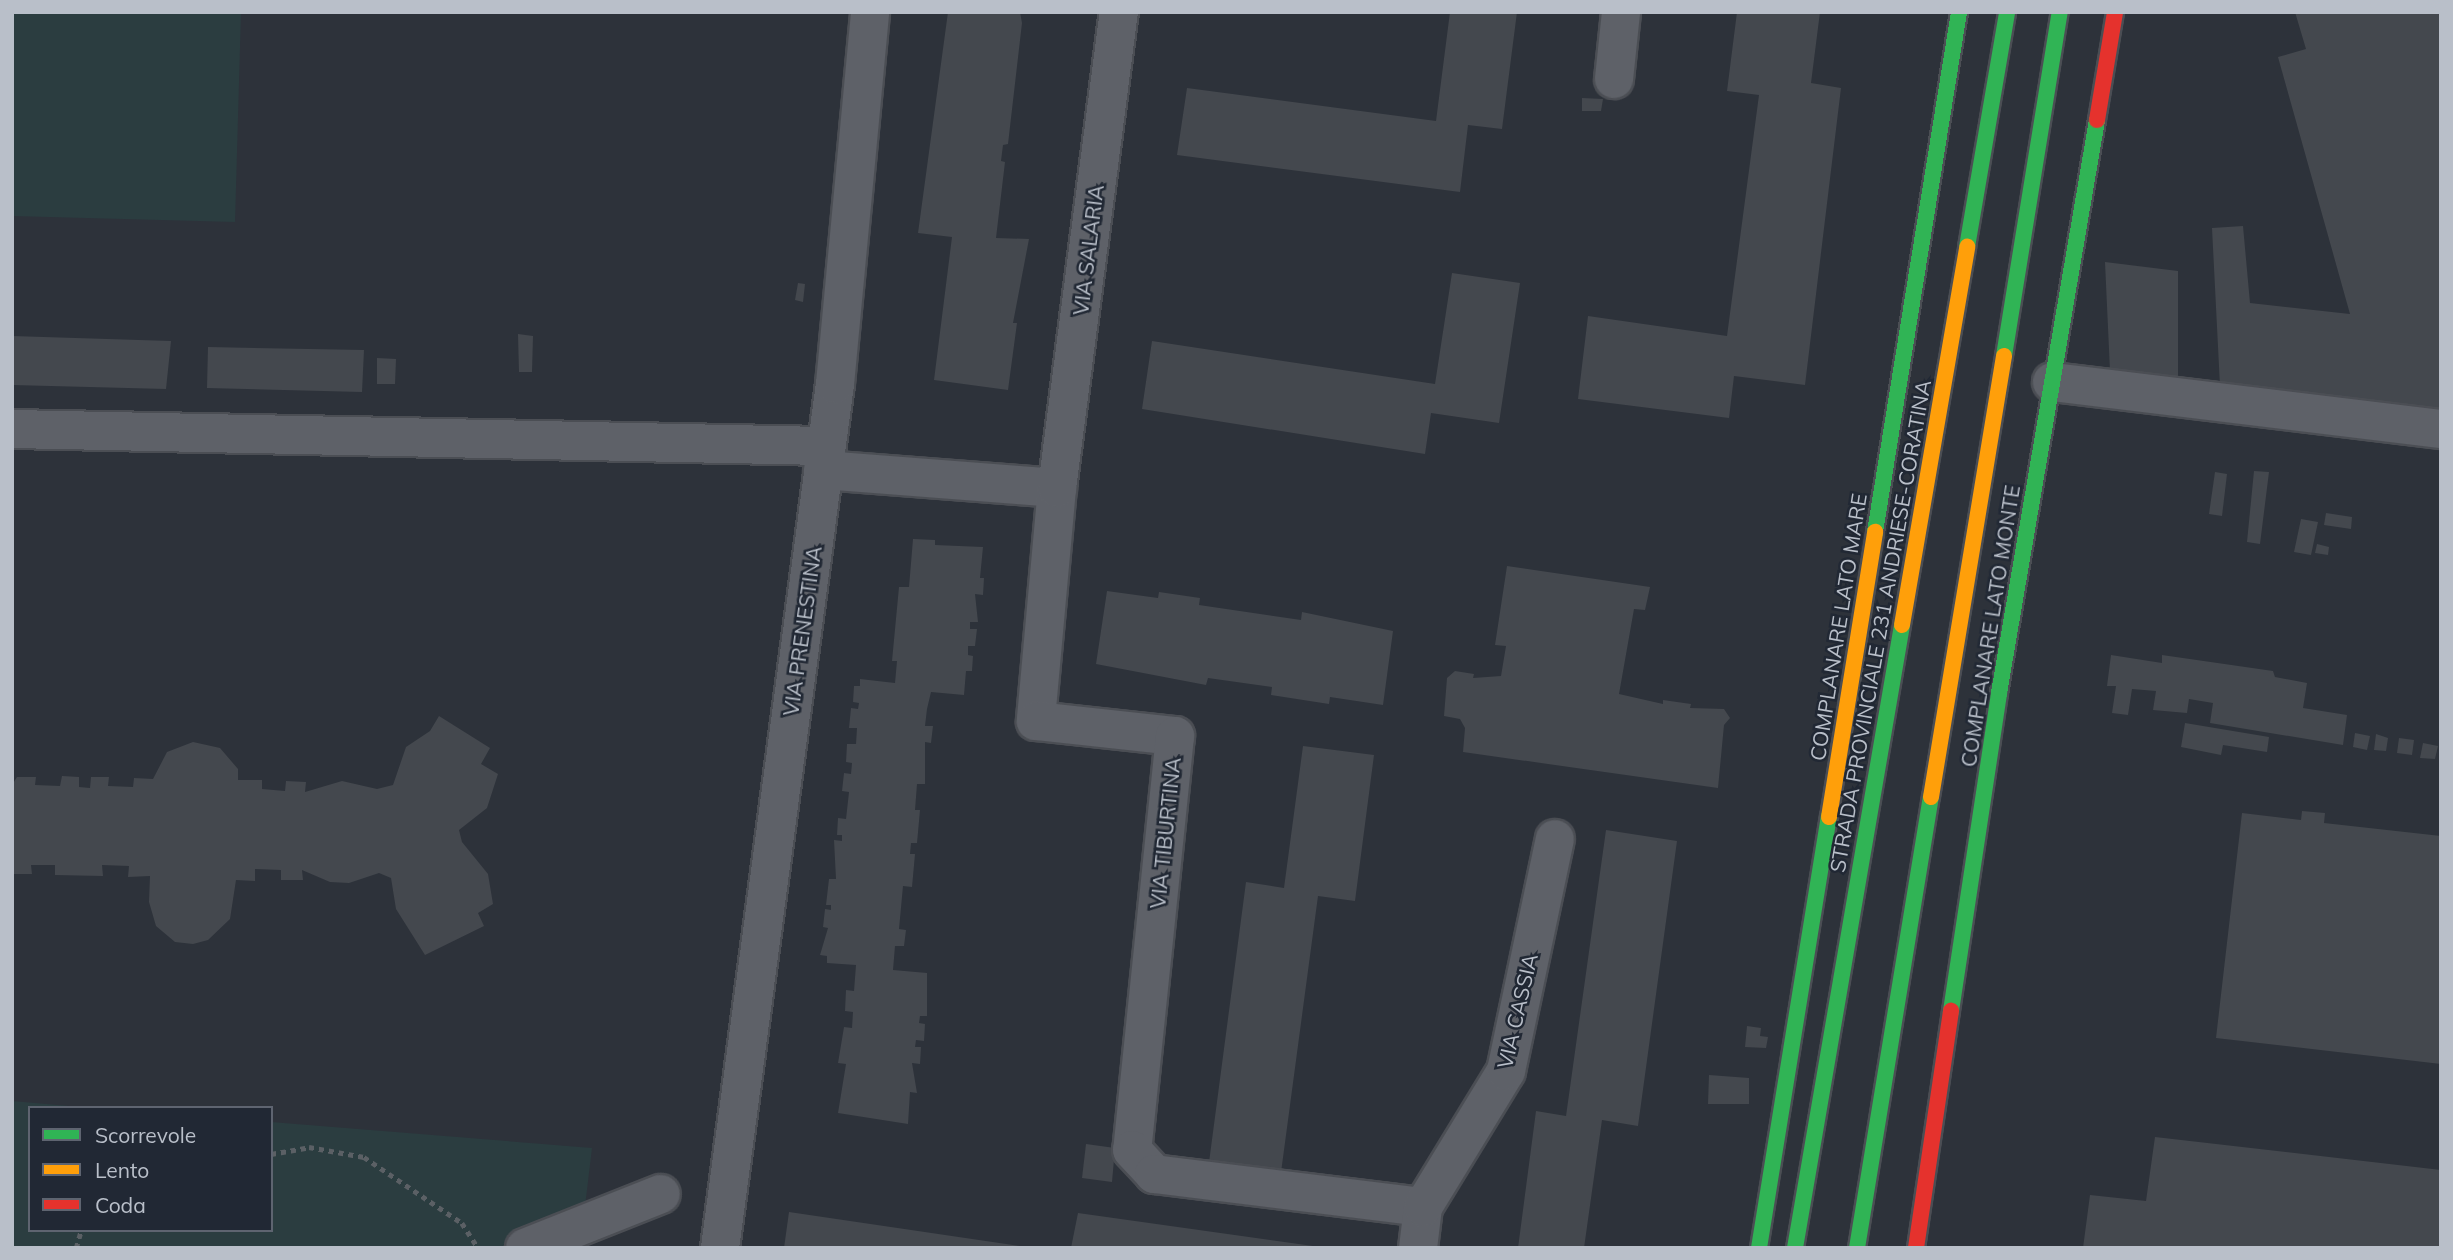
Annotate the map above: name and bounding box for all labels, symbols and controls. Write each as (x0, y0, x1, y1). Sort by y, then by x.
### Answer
street label: VIA SALARIA (1067, 183, 1109, 317)
street label: STRADA PROVINCIALE 231 ANDRIESE-CORATINA (1824, 378, 1936, 874)
street label: COMPLANARE LATO MONTE (1955, 483, 2025, 769)
street label: COMPLANARE LATO MARE (1804, 492, 1872, 762)
street label: VIA PRENESTINA (778, 544, 826, 718)
street label: VIA TIBURTINA (1145, 756, 1185, 910)
street label: VIA CASSIA (1492, 951, 1542, 1071)
legend (28, 1106, 273, 1232)
text: Scorrevole (95, 1122, 196, 1148)
text: Lento (95, 1157, 149, 1183)
text: Coda (95, 1192, 146, 1218)

